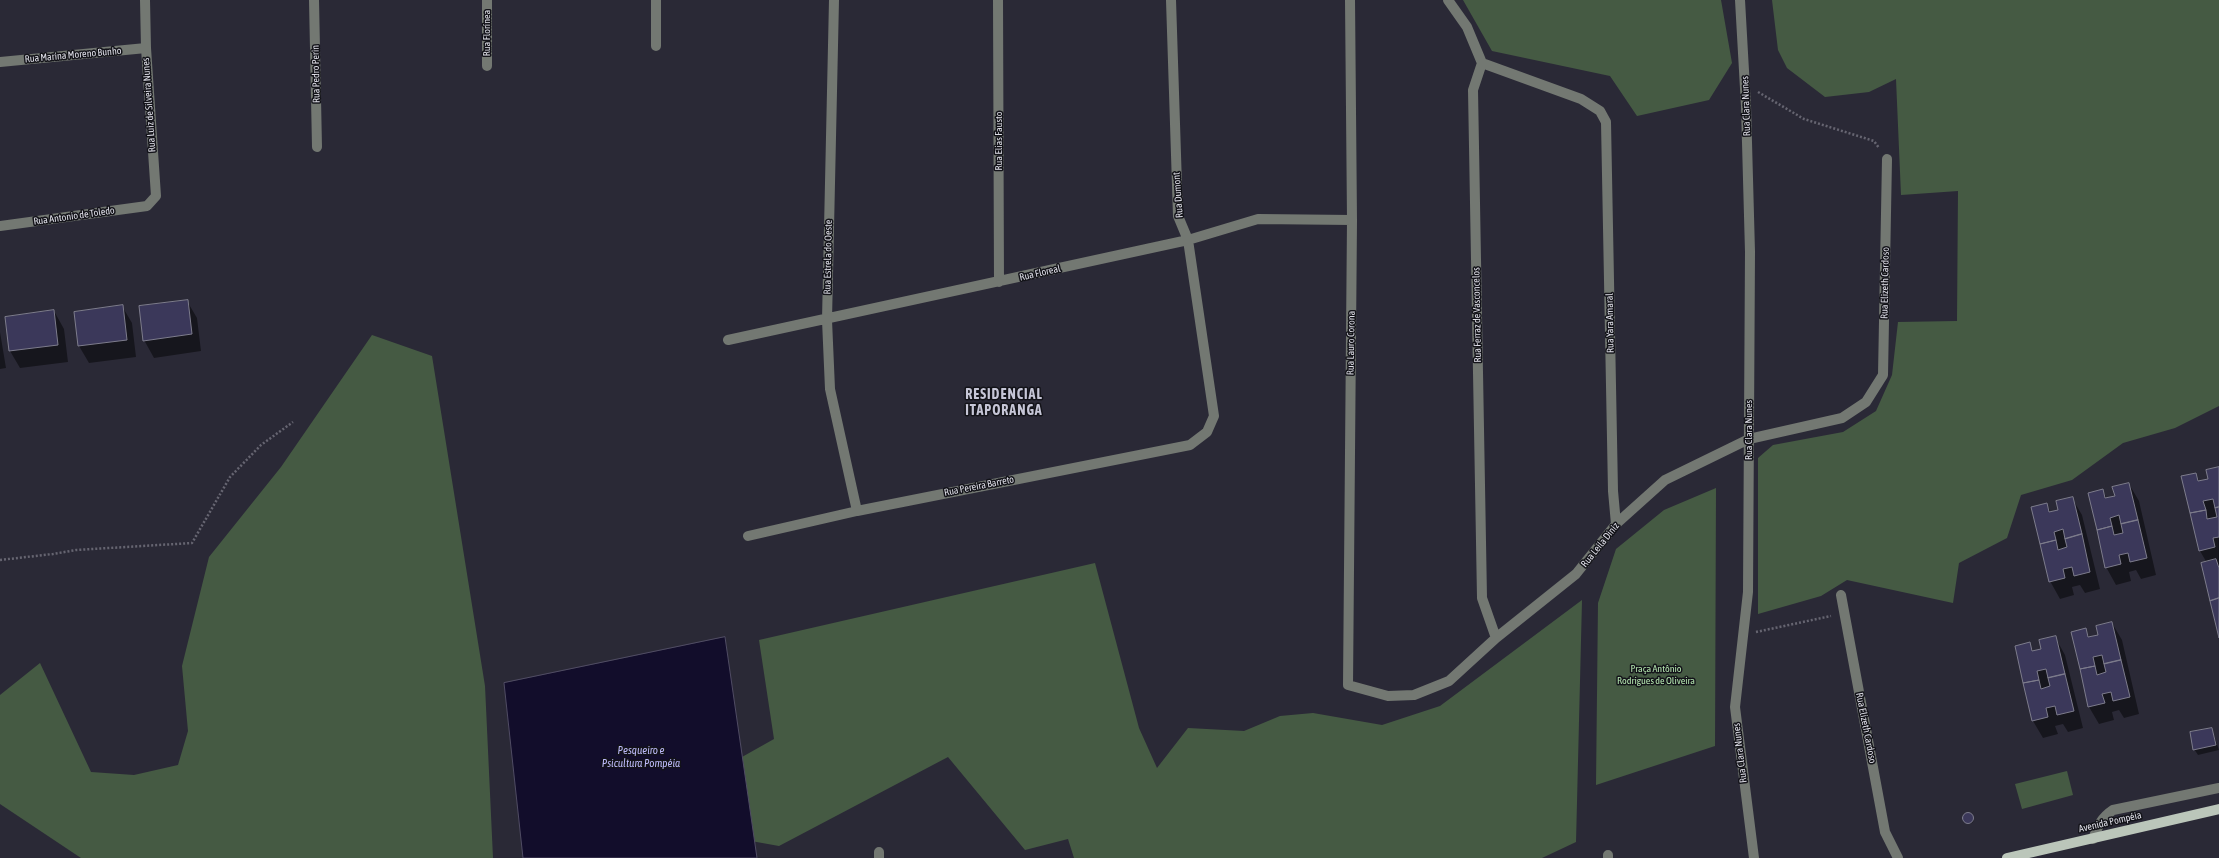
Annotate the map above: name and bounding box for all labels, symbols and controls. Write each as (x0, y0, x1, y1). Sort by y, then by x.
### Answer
street label: Rua Florínea (481, 10, 493, 56)
street label: Rua Marina Moreno Bunho (24, 45, 122, 65)
street label: Rua Pedro Perin (309, 45, 323, 103)
street label: Rua Luiz de Silveira Nunes (140, 57, 158, 153)
street label: Rua Clara Nunes (1739, 76, 1753, 136)
street label: Rua Elias Fausto (993, 112, 1005, 170)
street label: Rua Dumont (1170, 172, 1186, 218)
street label: Rua Antonio de Toledo (33, 204, 115, 228)
street label: Rua Estrela do Oeste (821, 220, 835, 294)
street label: Rua Elizeth Cardoso (1878, 247, 1892, 319)
street label: Rua Floreal (1018, 262, 1062, 284)
street label: Rua Ferraz de Vasconcelos (1470, 267, 1484, 363)
street label: Rua Yara Amaral (1603, 293, 1617, 353)
street label: Rua Lauro Corona (1344, 311, 1358, 375)
district label: RESIDENCIAL ITAPORANGA (965, 387, 1043, 420)
street label: Rua Clara Nunes (1743, 400, 1755, 460)
street label: Rua Pereira Barreto (943, 473, 1015, 499)
street label: Rua Leila Diniz (1578, 520, 1622, 570)
park label: Praça Antônio Rodrigues de Oliveira (1617, 663, 1695, 686)
street label: Rua Elizeth Cardoso (1853, 692, 1879, 764)
street label: Rua Clara Nunes (1730, 722, 1750, 784)
water label: Pesqueiro e Psicultura Pompéia (602, 744, 680, 770)
street label: Avenida Pompéia (2077, 809, 2143, 835)

